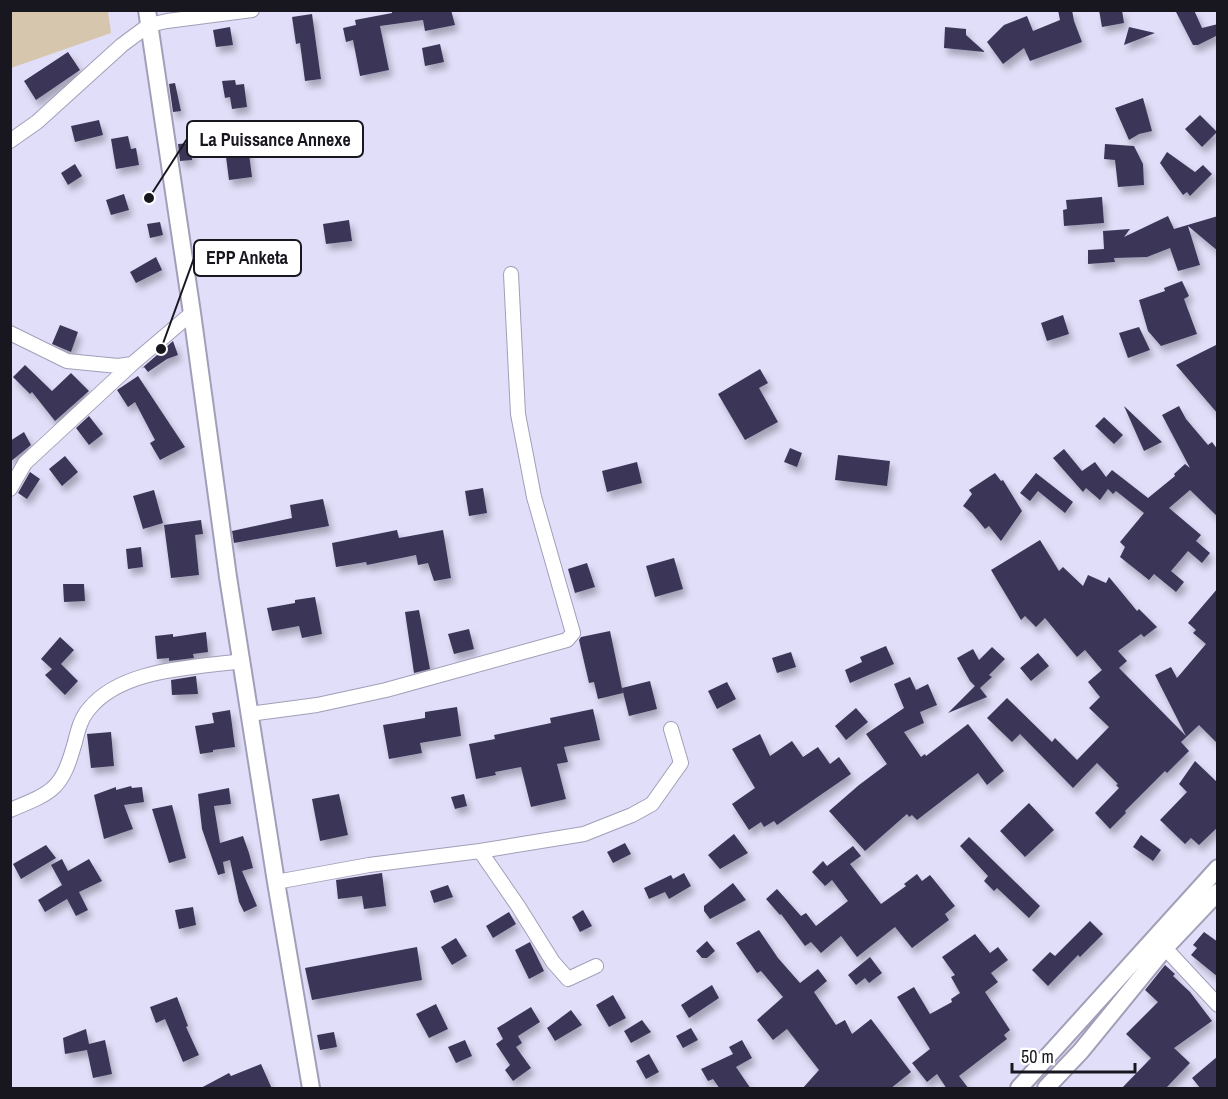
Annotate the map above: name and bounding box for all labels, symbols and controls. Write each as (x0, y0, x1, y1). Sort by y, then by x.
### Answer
callout: La Puissance Annexe (187, 121, 363, 157)
text: La Puissance Annexe (199, 127, 351, 152)
callout: EPP Anketa (194, 240, 301, 276)
text: EPP Anketa (206, 245, 289, 270)
scale bar (1012, 1036, 1135, 1074)
text: 50 m (1021, 1044, 1054, 1069)

